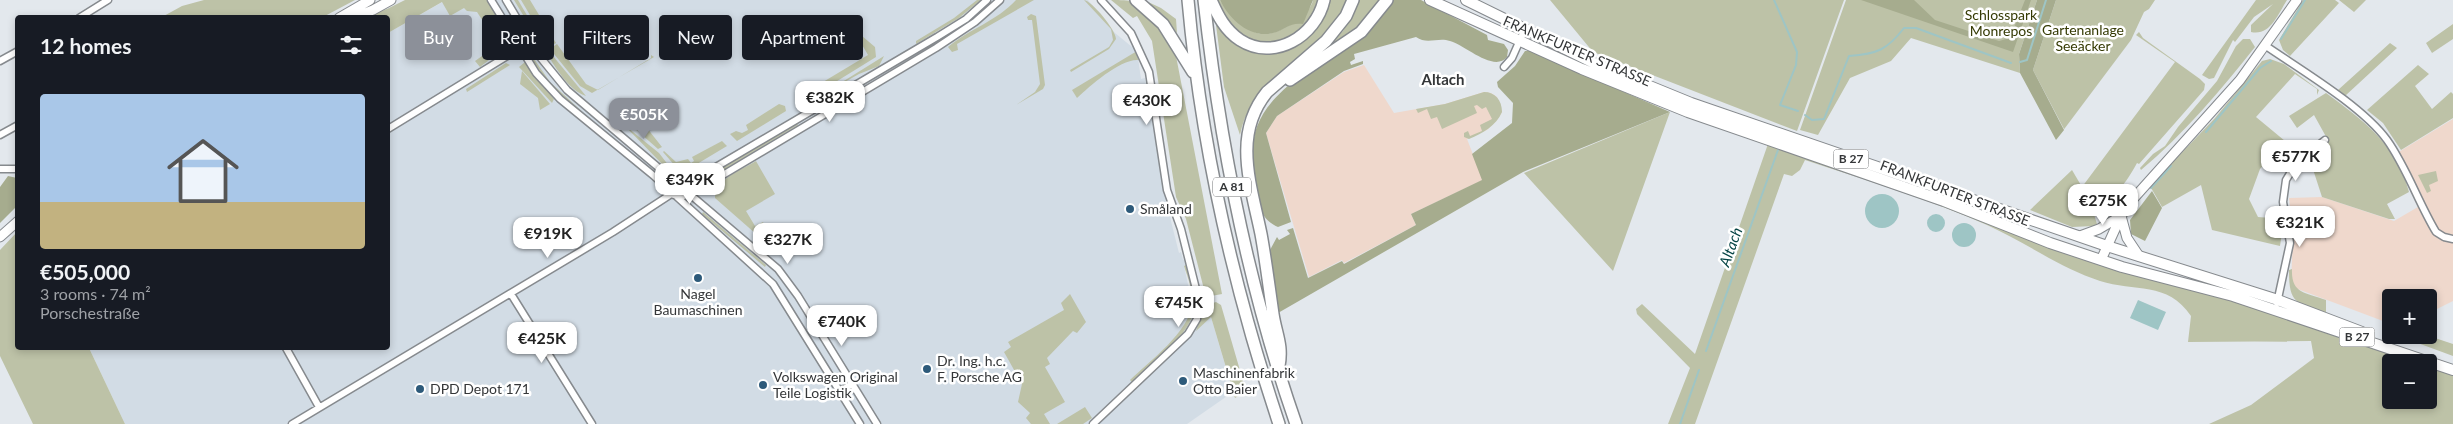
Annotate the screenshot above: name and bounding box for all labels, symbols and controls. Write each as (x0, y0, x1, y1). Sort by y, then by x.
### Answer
park label: Schlosspark Monrepos (1965, 6, 2038, 39)
street label: FRANKFURTER STRASSE (1501, 12, 1654, 89)
chip: Buy (405, 15, 472, 60)
chip: Rent (482, 15, 554, 60)
chip: Filters (564, 15, 649, 60)
chip: New (659, 15, 732, 60)
chip: Apartment (742, 15, 863, 60)
park label: Gartenanlage Seeäcker (2042, 21, 2124, 54)
icon: filters (337, 31, 365, 59)
text: 12 homes (40, 33, 131, 58)
district label: Altach (1420, 70, 1465, 88)
pin: €382K (795, 80, 865, 123)
pin: €430K (1112, 84, 1182, 126)
text: €382K (806, 87, 854, 106)
text: €430K (1123, 90, 1171, 109)
pin: €505K (609, 98, 679, 140)
text: €505K (620, 104, 668, 123)
icon: home (158, 126, 248, 216)
pin: €577K (2261, 140, 2331, 182)
text: €577K (2272, 146, 2320, 165)
road number: B 27 (1834, 150, 1868, 168)
street label: FRANKFURTER STRASSE (1878, 156, 2032, 229)
pin: €349K (655, 162, 725, 205)
text: €349K (666, 169, 714, 188)
road number: A 81 (1213, 178, 1251, 196)
pin: €275K (2068, 184, 2138, 226)
text: €275K (2079, 190, 2127, 209)
place label: Småland (1140, 200, 1192, 217)
marker: Småland (1124, 203, 1136, 215)
pin: €321K (2265, 206, 2335, 248)
text: €321K (2276, 212, 2324, 231)
pin: €919K (513, 216, 583, 259)
pin: €327K (753, 222, 823, 265)
text: €919K (524, 223, 572, 242)
water label: Altach (1714, 225, 1745, 270)
text: €327K (764, 229, 812, 248)
text: €505,000 (40, 259, 130, 284)
marker: Nagel Baumaschinen (692, 272, 704, 284)
text: 3 rooms · 74 m² (40, 284, 151, 303)
place label: Nagel Baumaschinen (653, 285, 743, 318)
pin: €745K (1144, 286, 1214, 328)
map controls (2382, 289, 2437, 409)
button: + (2382, 289, 2437, 344)
text: €745K (1155, 292, 1203, 311)
text: Porschestraße (40, 303, 140, 322)
pin: €740K (807, 304, 877, 347)
text: €740K (818, 311, 866, 330)
pin: €425K (507, 322, 577, 364)
text: €425K (518, 328, 566, 347)
road number: B 27 (2340, 328, 2374, 347)
place label: Dr. Ing. h.c. F. Porsche AG (937, 352, 1022, 385)
button: − (2382, 354, 2437, 409)
marker: Dr. Ing. h.c. F. Porsche AG (921, 363, 933, 375)
place label: Maschinenfabrik Otto Baier (1193, 364, 1296, 397)
place label: Volkswagen Original Teile Logistik (773, 368, 898, 401)
marker: Maschinenfabrik Otto Baier (1177, 375, 1189, 387)
marker: Volkswagen Original Teile Logistik (757, 379, 769, 391)
place label: DPD Depot 171 (430, 380, 530, 397)
marker: DPD Depot 171 (414, 383, 426, 395)

